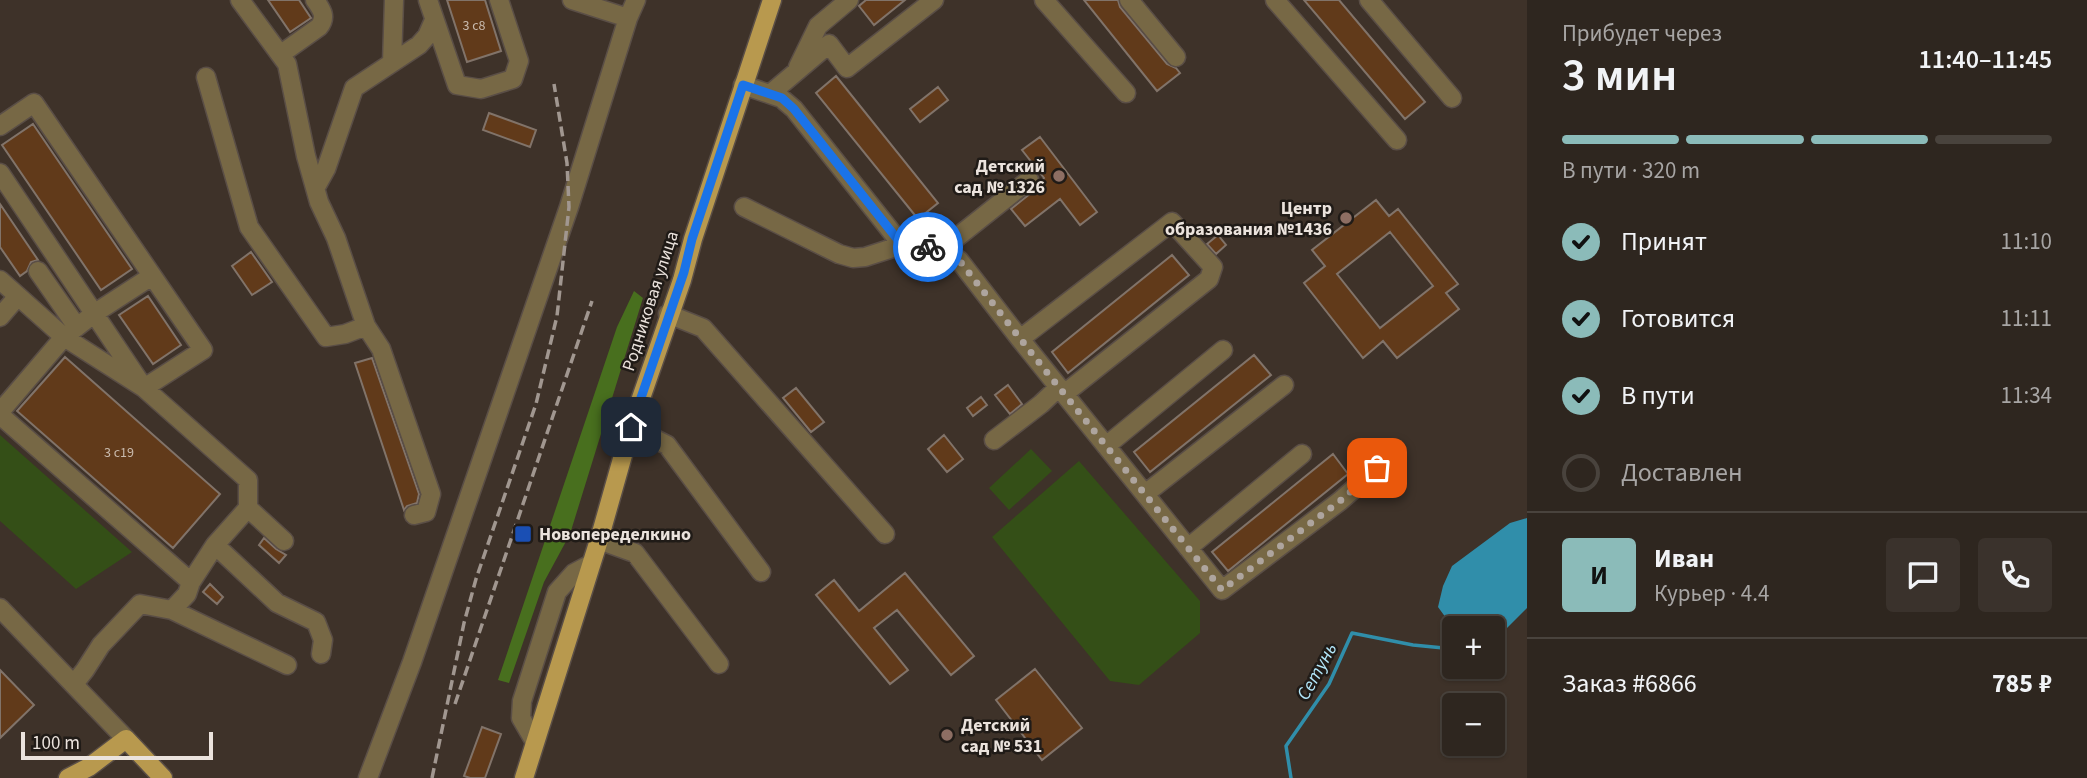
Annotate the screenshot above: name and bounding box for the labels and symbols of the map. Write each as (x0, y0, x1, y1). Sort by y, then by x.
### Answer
house number: 3 c8 (462, 16, 486, 36)
place label: Детский сад № 1326 (954, 154, 1045, 200)
marker: Детский сад № 1326 (1051, 168, 1067, 184)
place label: Центр образования №1436 (1165, 196, 1332, 242)
marker: Центр образования №1436 (1338, 210, 1354, 226)
courier (893, 212, 963, 282)
street label: Родниковая улица (616, 228, 685, 374)
pin (601, 397, 661, 457)
pin (1347, 438, 1407, 498)
house number: 3 c19 (104, 443, 134, 463)
place label: Новопеределкино (539, 522, 691, 547)
marker: Новопеределкино (513, 524, 533, 544)
water label: Сетунь (1290, 638, 1344, 705)
place label: Детский сад № 531 (961, 713, 1042, 759)
marker: Детский сад № 531 (939, 727, 955, 743)
scale bar (21, 729, 214, 761)

